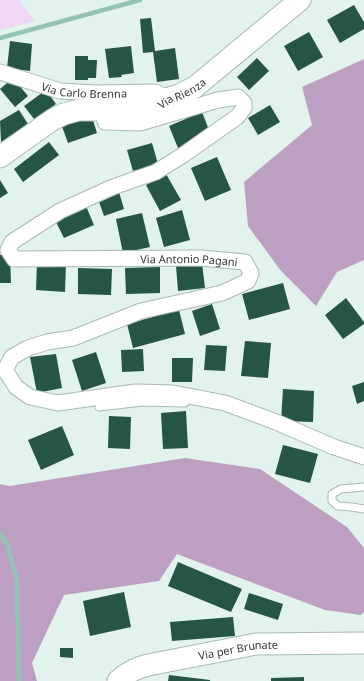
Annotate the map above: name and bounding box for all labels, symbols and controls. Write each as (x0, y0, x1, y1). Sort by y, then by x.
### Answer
street label: Via Rienza (154, 74, 209, 112)
street label: Via Carlo Brenna (40, 78, 127, 101)
street label: Via Antonio Pagani (140, 250, 238, 269)
street label: Via per Brunate (197, 636, 278, 663)

